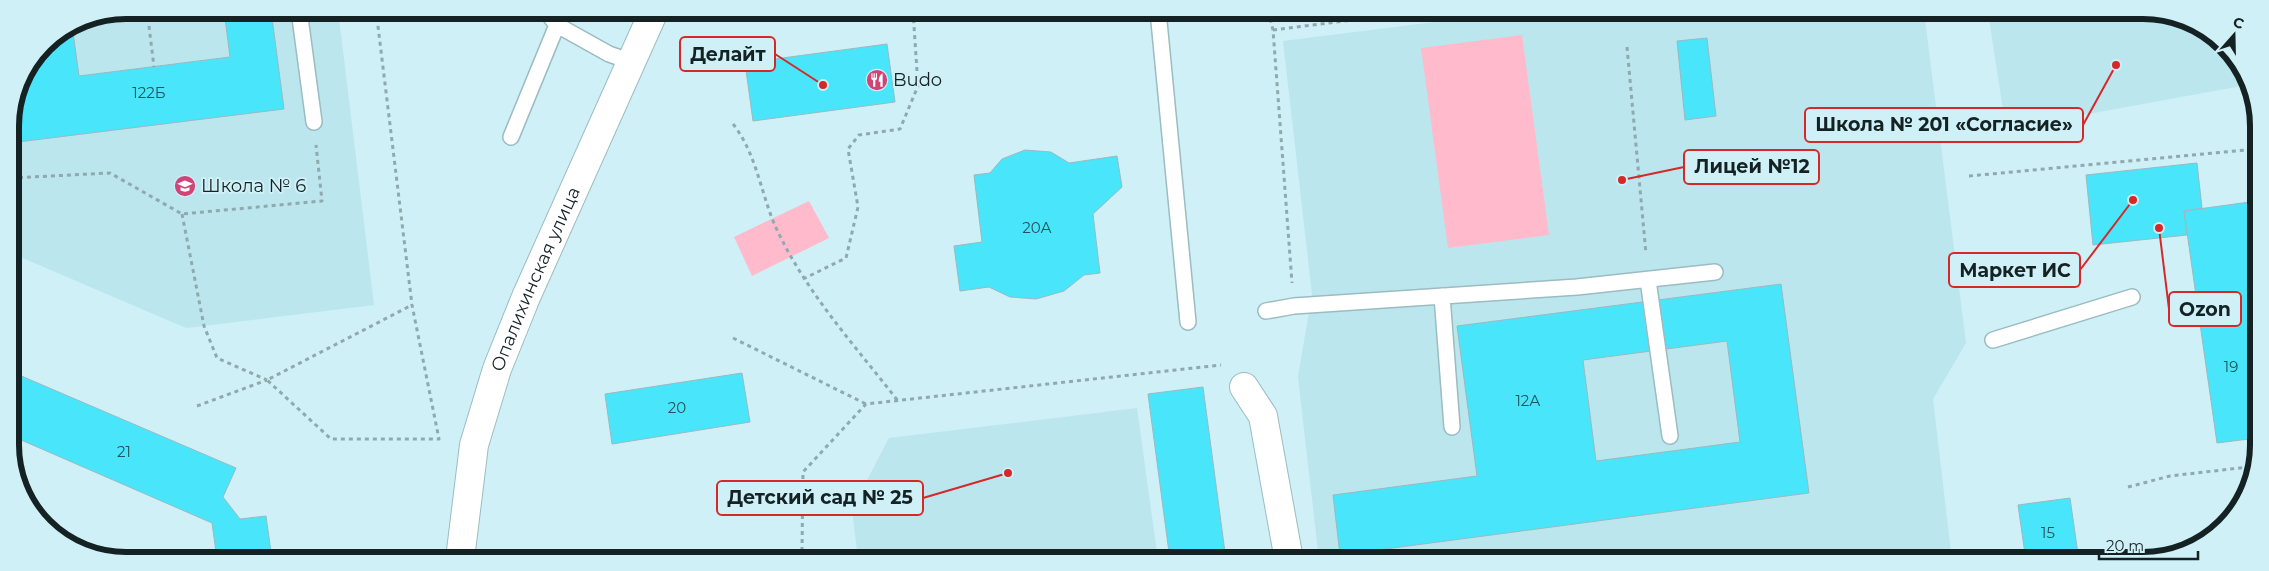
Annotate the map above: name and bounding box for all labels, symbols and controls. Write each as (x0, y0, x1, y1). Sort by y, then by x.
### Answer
north arrow (2209, 10, 2259, 60)
text: С (2231, 13, 2246, 33)
callout: Делайт (680, 37, 775, 71)
text: Делайт (690, 43, 767, 66)
restaurant icon: Budo (865, 68, 889, 92)
place label: Budo (893, 69, 942, 91)
house number: 122Б (132, 83, 166, 102)
callout: Школа № 201 «Согласие» (1805, 108, 2083, 142)
text: Школа № 201 «Согласие» (1815, 113, 2073, 136)
callout: Лицей №12 (1684, 150, 1819, 184)
text: Лицей №12 (1694, 155, 1810, 178)
school or university icon: Школа № 6 (173, 174, 197, 198)
place label: Школа № 6 (201, 175, 306, 197)
street label: Опалихинская улица (486, 184, 585, 375)
house number: 20А (1022, 218, 1052, 237)
callout: Маркет ИС (1949, 253, 2080, 287)
text: Маркет ИС (1959, 259, 2071, 282)
callout: Ozon (2169, 292, 2241, 326)
text: Ozon (2179, 298, 2231, 321)
house number: 19 (2224, 357, 2238, 376)
house number: 12А (1515, 391, 1541, 410)
house number: 20 (668, 398, 686, 417)
house number: 21 (117, 442, 131, 461)
callout: Детский сад № 25 (717, 481, 923, 515)
text: Детский сад № 25 (727, 486, 913, 509)
house number: 15 (2041, 523, 2055, 542)
scale bar (2099, 528, 2198, 560)
text: 20 m (2106, 536, 2144, 555)

